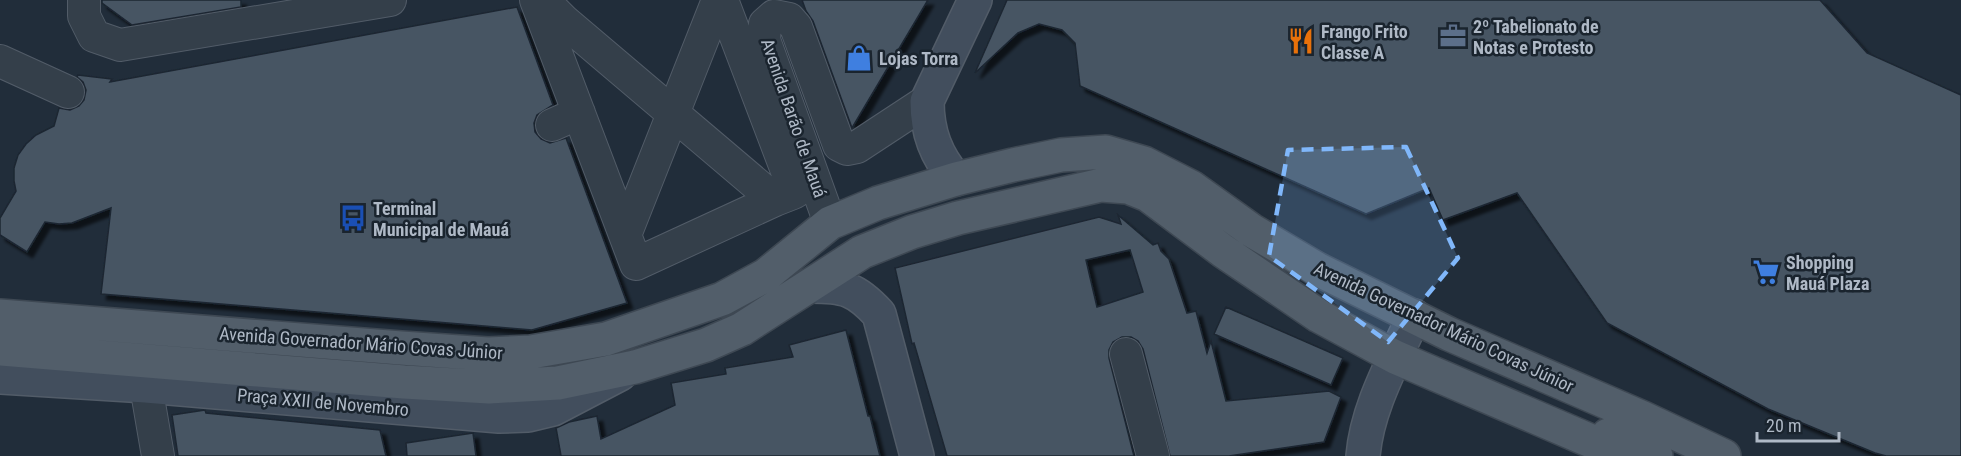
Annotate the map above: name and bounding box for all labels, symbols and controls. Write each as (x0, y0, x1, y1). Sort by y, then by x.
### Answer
place label: 2º Tabelionato de Notas e Protesto (1473, 16, 1599, 58)
place label: Frango Frito Classe A (1321, 21, 1408, 63)
office icon: 2º Tabelionato de Notas e Protesto (1438, 21, 1468, 51)
restaurant icon: Frango Frito Classe A (1286, 26, 1316, 56)
street label: Avenida Barão de Mauá (757, 36, 831, 200)
shop icon: Lojas Torra (844, 43, 874, 73)
place label: Lojas Torra (879, 48, 958, 69)
place label: Terminal Municipal de Mauá (373, 198, 509, 240)
bus stop icon: Terminal Municipal de Mauá (338, 203, 368, 233)
place label: Shopping Mauá Plaza (1786, 252, 1869, 294)
street label: Avenida Governador Mário Covas Júnior (1311, 257, 1578, 397)
supermarket icon: Shopping Mauá Plaza (1751, 257, 1781, 287)
street label: Avenida Governador Mário Covas Júnior (219, 323, 504, 363)
street label: Praça XXII de Novembro (236, 384, 410, 420)
scale bar (1757, 405, 1840, 443)
text: 20 m (1766, 415, 1801, 436)

